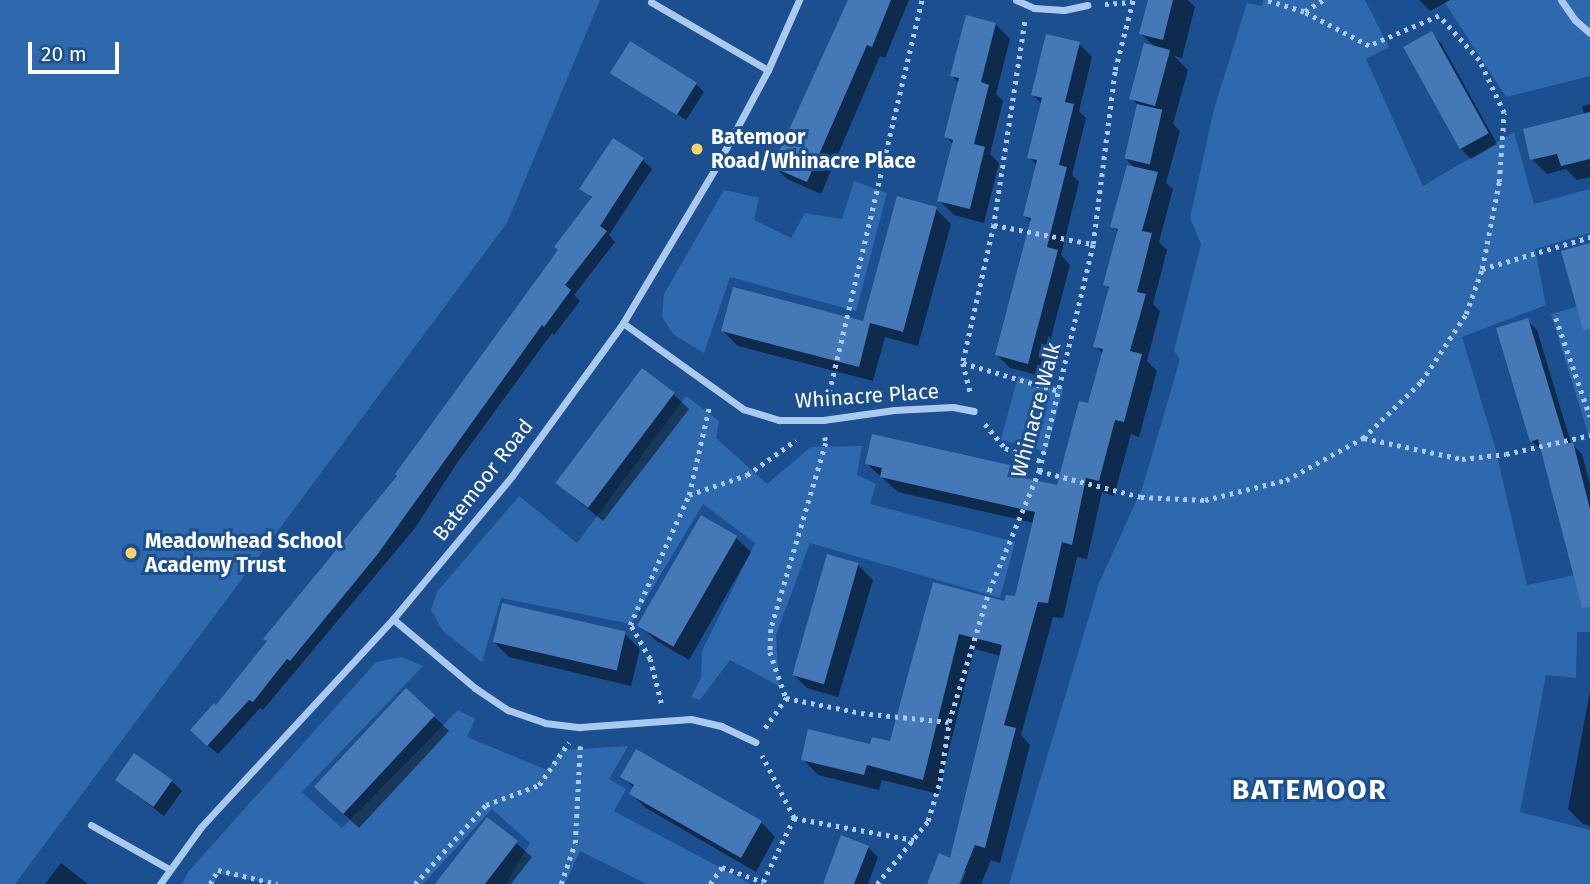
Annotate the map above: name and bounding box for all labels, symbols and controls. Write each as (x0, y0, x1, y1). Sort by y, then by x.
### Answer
scale bar (32, 28, 122, 72)
text: 20 m (41, 41, 87, 67)
place label: Batemoor Road/Whinacre Place (711, 124, 916, 174)
marker: Batemoor Road/Whinacre Place (689, 141, 705, 157)
street label: Whinacre Walk (1006, 340, 1066, 480)
street label: Whinacre Place (794, 378, 940, 414)
street label: Batemoor Road (428, 414, 538, 546)
place label: Meadowhead School Academy Trust (145, 528, 343, 578)
marker: Meadowhead School Academy Trust (123, 545, 139, 561)
district label: BATEMOOR (1233, 773, 1387, 807)

